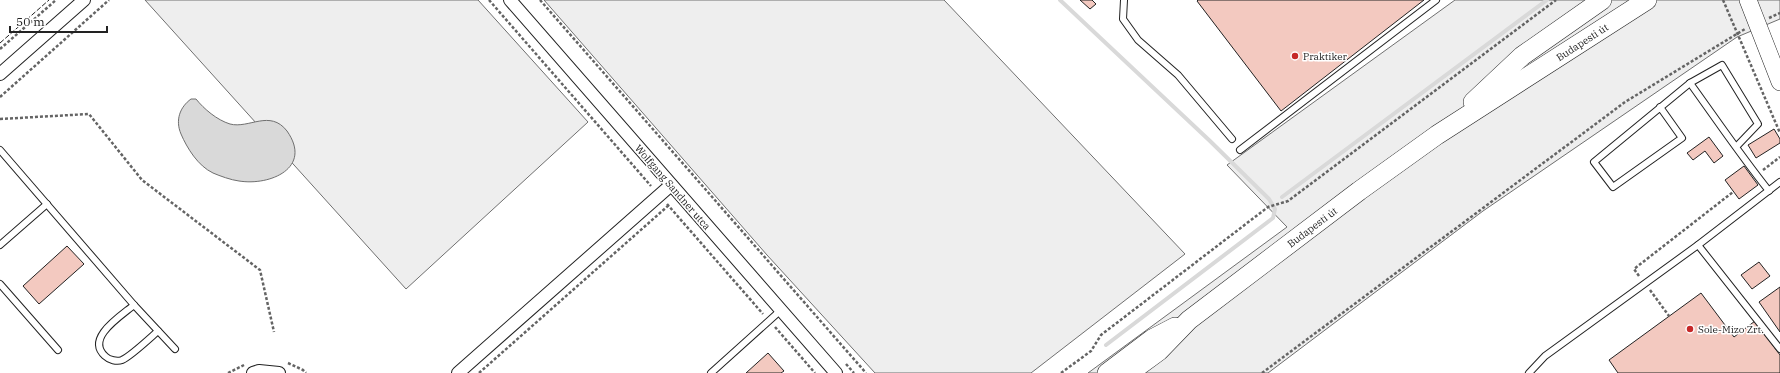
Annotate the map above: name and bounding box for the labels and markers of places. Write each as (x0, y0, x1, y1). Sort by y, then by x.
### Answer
place label: Praktiker (1303, 50, 1348, 63)
marker: Praktiker (1290, 51, 1300, 61)
place label: Sole-Mizo Zrt. (1698, 323, 1764, 336)
marker: Sole-Mizo Zrt. (1685, 324, 1695, 334)

